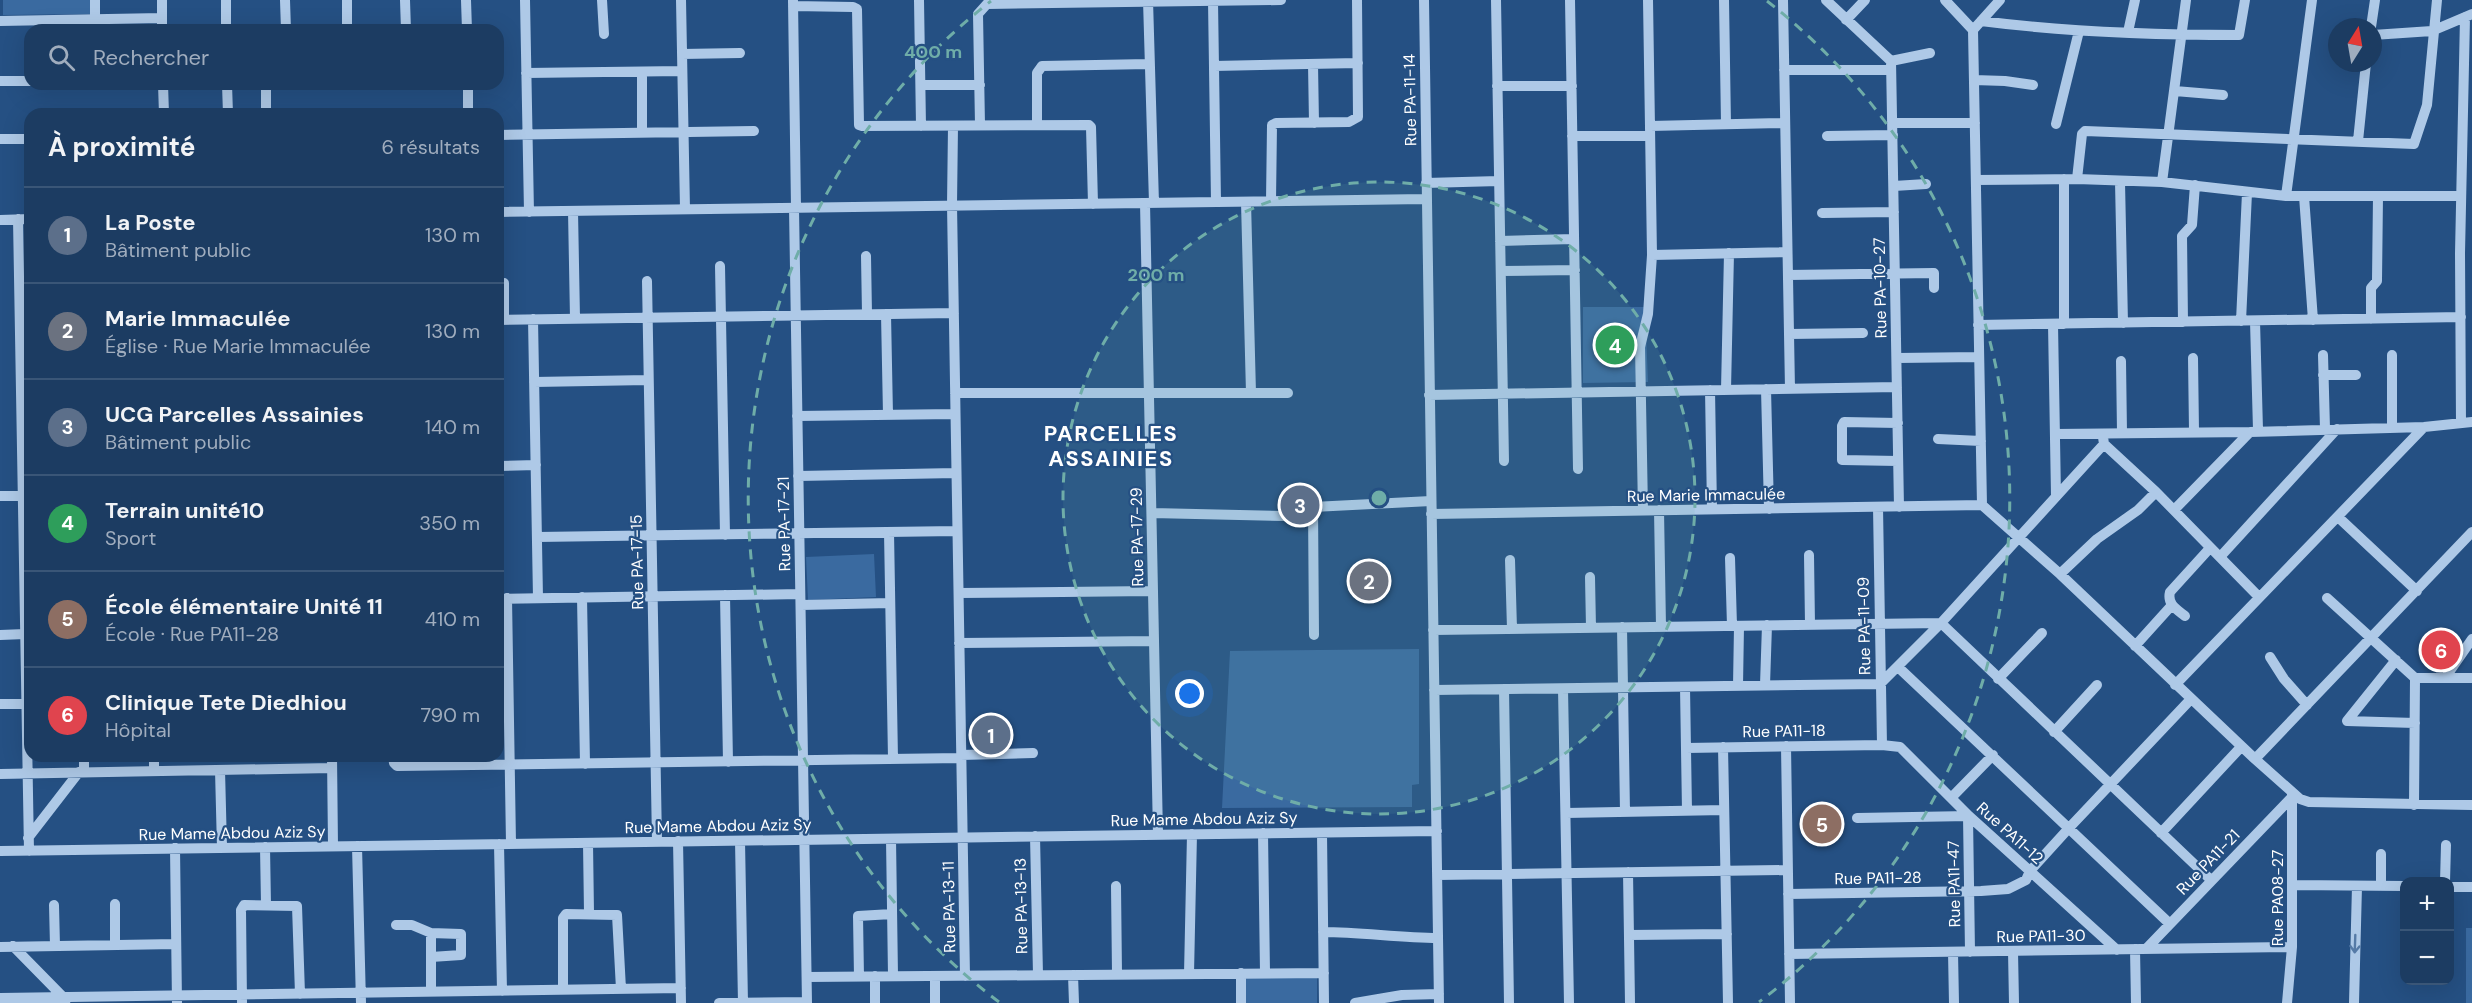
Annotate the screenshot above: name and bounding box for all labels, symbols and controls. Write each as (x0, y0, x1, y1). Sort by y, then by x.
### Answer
north arrow (2328, 18, 2382, 72)
search box (24, 24, 504, 90)
text: 400 m (904, 40, 962, 64)
icon: search (45, 41, 78, 74)
text: Rechercher (93, 43, 209, 72)
street label: Rue PA-11-14 (1399, 54, 1421, 146)
text: À proximité (48, 130, 195, 164)
text: 6 résultats (381, 134, 480, 160)
text: La Poste (105, 208, 196, 237)
text: 1 (64, 222, 71, 248)
text: 130 m (425, 222, 480, 248)
text: Bâtiment public (105, 237, 251, 263)
street label: Rue PA-10-27 (1869, 237, 1891, 339)
text: 200 m (1128, 263, 1184, 287)
text: Marie Immaculée (105, 304, 290, 333)
text: 2 (62, 318, 73, 344)
text: 130 m (425, 318, 480, 344)
pin: 4 (1596, 322, 1634, 368)
text: Église · Rue Marie Immaculée (105, 333, 371, 359)
text: UCG Parcelles Assainies (105, 400, 364, 429)
text: 3 (61, 414, 74, 440)
text: 140 m (425, 414, 480, 440)
district label: PARCELLES ASSAINIES (1044, 419, 1178, 473)
text: Bâtiment public (105, 429, 251, 455)
street label: Rue PA-17-21 (773, 477, 795, 571)
pin: 3 (1280, 482, 1320, 528)
street label: Rue Marie Immaculée (1627, 483, 1785, 507)
street label: Rue PA-17-29 (1126, 487, 1148, 587)
centre of rings (1369, 488, 1389, 508)
text: Terrain unité10 (105, 496, 264, 525)
text: 4 (61, 510, 74, 536)
text: 350 m (419, 510, 480, 536)
street label: Rue PA-17-15 (626, 514, 648, 610)
text: Sport (105, 525, 156, 551)
pin: 2 (1350, 558, 1388, 604)
street label: Rue PA-11-09 (1853, 577, 1875, 675)
text: École élémentaire Unité 11 (105, 592, 383, 621)
text: 5 (61, 606, 74, 632)
text: 410 m (425, 606, 480, 632)
text: École · Rue PA11-28 (105, 621, 279, 647)
pin: 6 (2422, 628, 2460, 672)
your location (1175, 679, 1204, 708)
text: Clinique Tete Diedhiou (105, 688, 347, 717)
text: 6 (61, 702, 74, 728)
text: 790 m (420, 702, 480, 728)
pin: 1 (972, 712, 1010, 758)
text: Hôpital (105, 717, 171, 743)
street label: Rue PA11-18 (1742, 720, 1826, 742)
street label: Rue PA11-12 (1972, 797, 2048, 869)
pin: 5 (1802, 802, 1842, 846)
street label: Rue Mame Abdou Aziz Sy (1110, 807, 1298, 831)
street label: Rue Mame Abdou Aziz Sy (624, 814, 812, 838)
street label: Rue Mame Abdou Aziz Sy (138, 821, 326, 845)
street label: Rue PA11-21 (2172, 825, 2244, 899)
street label: Rue PA11-47 (1943, 840, 1965, 928)
street label: Rue PA08-27 (2267, 850, 2288, 946)
street label: Rue PA-13-13 (1010, 858, 1032, 954)
street label: Rue PA-13-11 (938, 861, 960, 953)
street label: Rue PA11-28 (1834, 867, 1922, 889)
map controls (2400, 877, 2454, 985)
button: + (2400, 877, 2454, 931)
street label: Rue PA11-30 (1996, 925, 2086, 947)
button: − (2400, 931, 2454, 985)
one-way arrow (2350, 934, 2361, 954)

